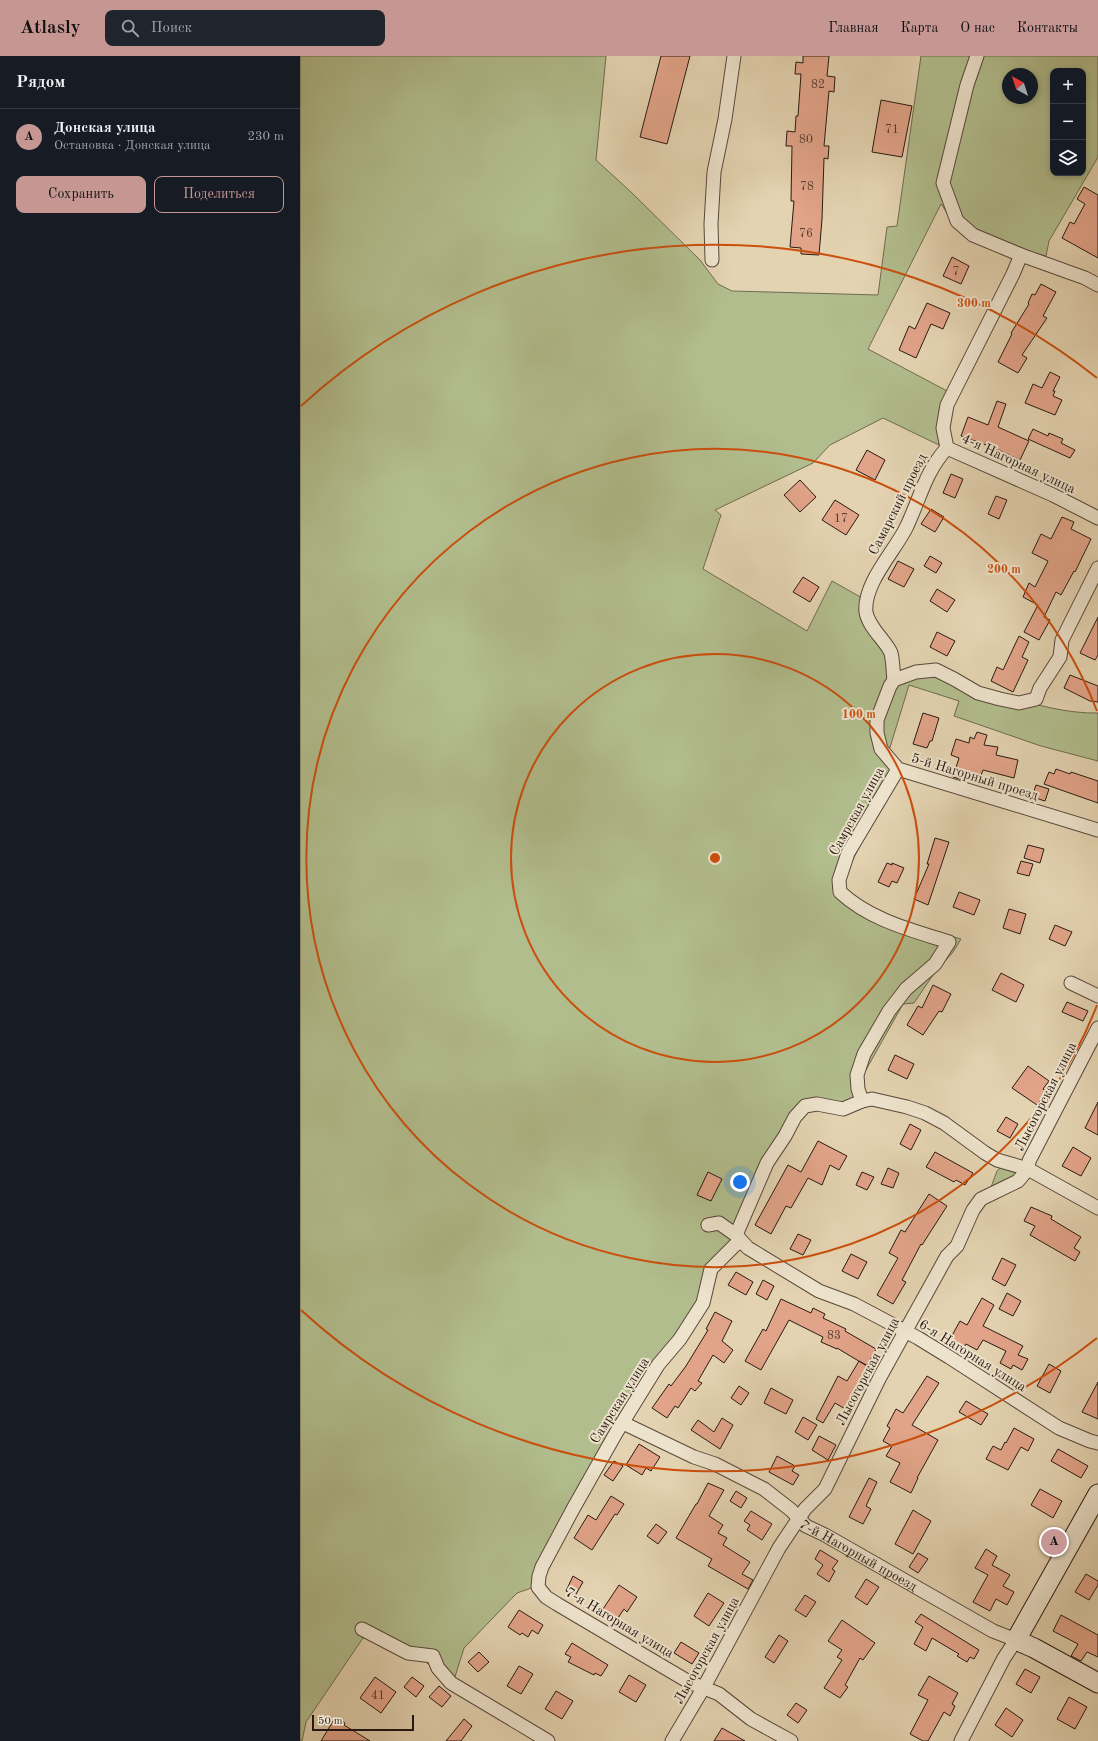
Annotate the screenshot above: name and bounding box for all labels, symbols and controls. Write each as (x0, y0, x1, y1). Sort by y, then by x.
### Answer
search box (105, 10, 385, 46)
icon: search (119, 17, 141, 39)
text: Atlasly (20, 19, 81, 38)
text: Поиск (151, 21, 192, 36)
text: Главная (828, 21, 878, 35)
text: Карта (900, 21, 938, 35)
text: О нас (960, 21, 995, 35)
text: Контакты (1017, 21, 1078, 35)
north arrow (1002, 68, 1038, 104)
map controls (1050, 68, 1086, 176)
button: + (1050, 68, 1086, 104)
text: Рядом (16, 74, 65, 91)
house number: 82 (811, 79, 825, 91)
button: − (1050, 104, 1086, 140)
text: Донская улица (54, 121, 156, 136)
house number: 71 (885, 124, 899, 136)
text: A (24, 130, 34, 143)
text: 230 m (247, 130, 284, 143)
house number: 80 (799, 134, 813, 146)
text: Остановка · Донская улица (54, 139, 210, 152)
button: layers (1050, 140, 1086, 176)
button: Сохранить (16, 176, 146, 213)
button: Поделиться (154, 176, 284, 213)
house number: 78 (800, 181, 814, 193)
house number: 76 (799, 228, 813, 240)
house number: 7 (953, 266, 959, 278)
text: 300 m (957, 298, 991, 310)
street label: 4-я Нагорная улица (960, 431, 1078, 496)
street label: Самарский проезд (866, 451, 930, 557)
house number: 17 (834, 513, 848, 525)
text: 200 m (987, 564, 1021, 576)
text: 100 m (842, 709, 876, 721)
street label: 5-й Нагорный проезд (910, 751, 1040, 803)
street label: Самрская улица (827, 765, 887, 858)
centre of rings (708, 851, 722, 865)
street label: Лысогорская улица (1012, 1040, 1079, 1153)
your location (730, 1172, 750, 1192)
street label: Лысогорская улица (834, 1315, 902, 1428)
street label: 6-я Нагорная улица (916, 1317, 1029, 1395)
house number: 83 (827, 1330, 841, 1342)
street label: Самрская улица (588, 1355, 652, 1446)
street label: 7-й Нагорный проезд (796, 1517, 919, 1594)
pin: A (1041, 1527, 1067, 1557)
street label: 7-я Нагорная улица (563, 1585, 676, 1661)
street label: Лысогорская улица (672, 1595, 742, 1706)
house number: 41 (371, 1690, 385, 1702)
scale bar (312, 1713, 414, 1732)
text: 50 m (318, 1716, 343, 1727)

